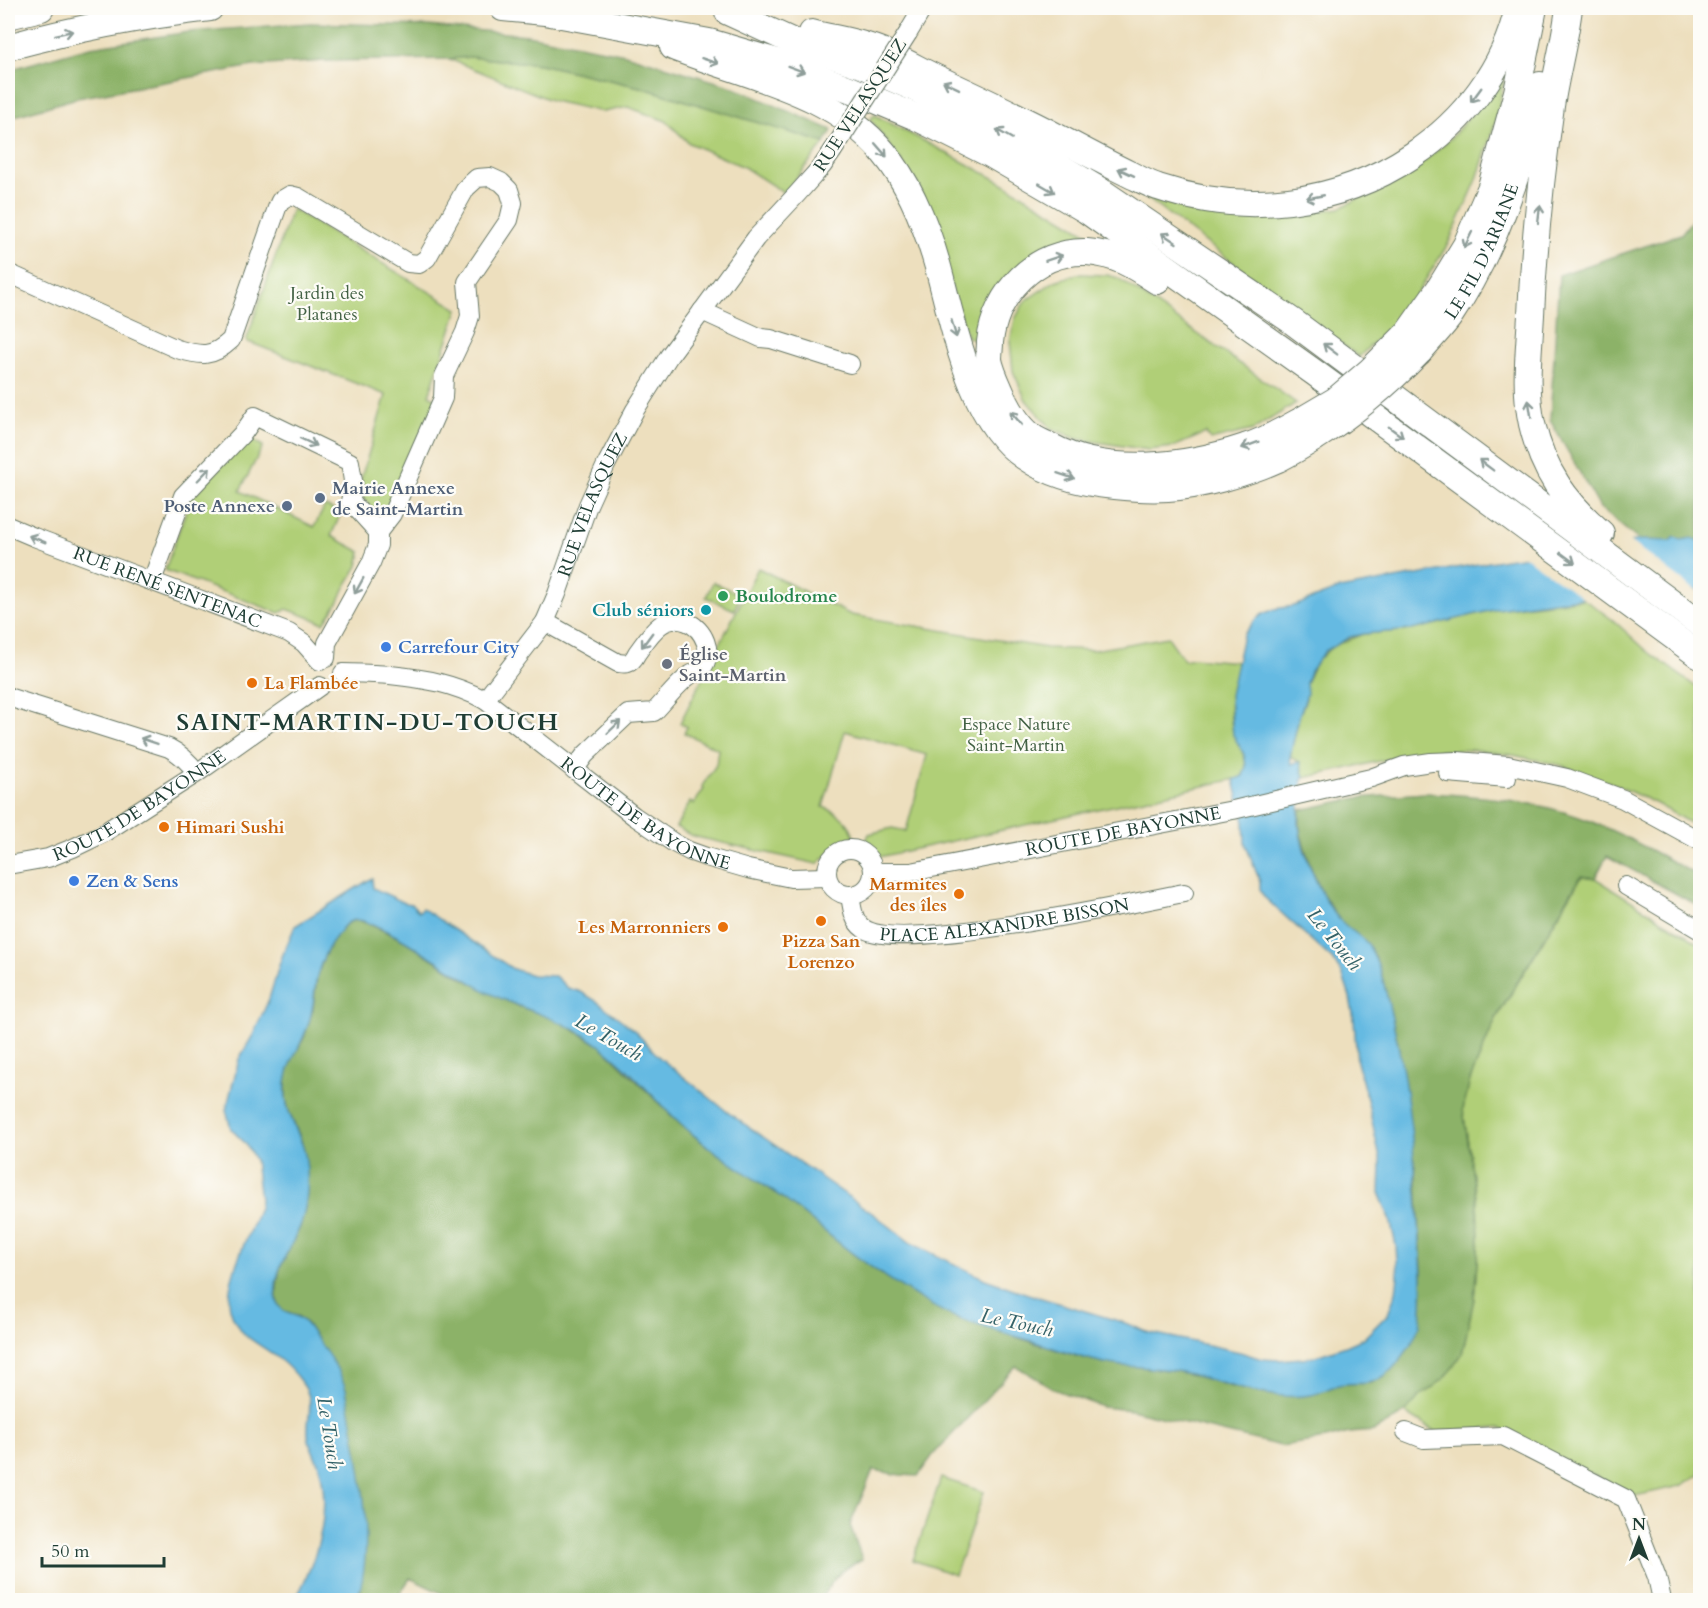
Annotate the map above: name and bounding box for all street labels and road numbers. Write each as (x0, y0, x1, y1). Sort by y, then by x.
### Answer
street label: RUE VELASQUEZ (808, 34, 913, 177)
street label: LE FIL D'ARIANE (1439, 180, 1525, 324)
street label: RUE VELASQUEZ (552, 428, 634, 580)
street label: RUE RENÉ SENTENAC (70, 541, 266, 635)
street label: ROUTE DE BAYONNE (49, 744, 231, 868)
street label: ROUTE DE BAYONNE (555, 751, 733, 876)
street label: ROUTE DE BAYONNE (1023, 801, 1223, 863)
street label: PLACE ALEXANDRE BISSON (878, 892, 1132, 948)

